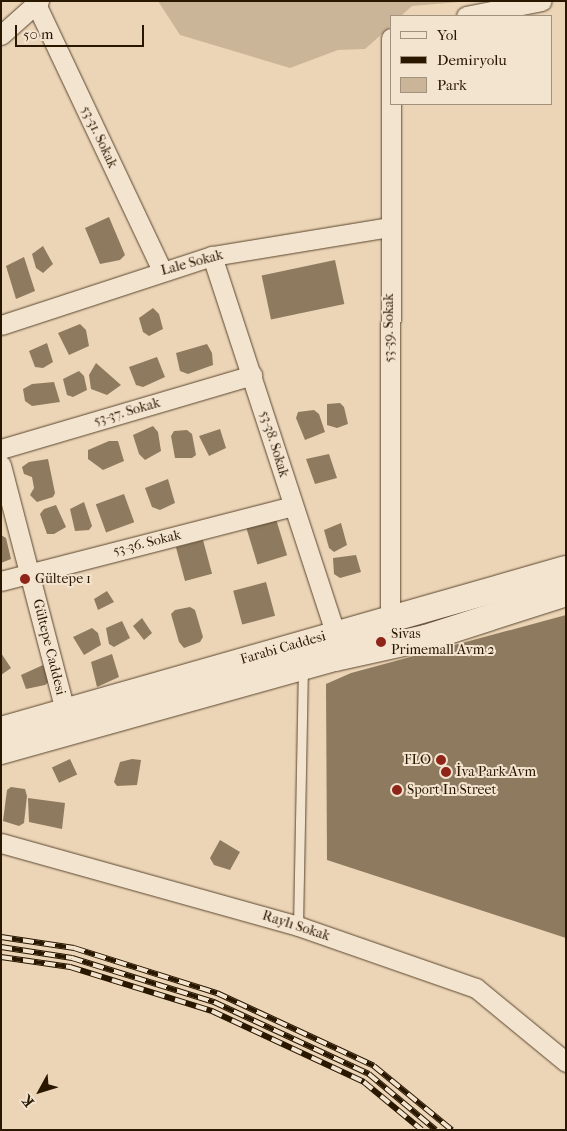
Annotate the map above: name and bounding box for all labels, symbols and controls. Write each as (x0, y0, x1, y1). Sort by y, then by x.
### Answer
scale bar (18, 15, 146, 47)
legend (390, 15, 552, 105)
text: 50 m (23, 25, 53, 43)
text: Yol (437, 26, 457, 44)
text: Demiryolu (437, 51, 507, 69)
text: Park (437, 76, 467, 94)
street label: 53-31. Sokak (77, 103, 121, 171)
street label: Lale Sokak (159, 247, 225, 279)
street label: 53-39. Sokak (381, 293, 397, 363)
street label: 53-37. Sokak (92, 394, 162, 430)
street label: 53-38. Sokak (256, 409, 292, 479)
street label: 53-36. Sokak (111, 526, 183, 560)
place label: Gültepe 1 (35, 571, 91, 587)
marker: Gültepe 1 (19, 573, 31, 585)
street label: Gültepe Caddesi (29, 597, 69, 697)
place label: Sivas Primemall Avm 2 (391, 626, 495, 658)
street label: Farabi Caddesi (238, 628, 328, 668)
marker: Sivas Primemall Avm 2 (375, 636, 387, 648)
place label: FLO (404, 752, 431, 768)
marker: FLO (435, 754, 447, 766)
place label: İva Park Avm (456, 764, 536, 780)
marker: İva Park Avm (440, 766, 452, 778)
place label: Sport In Street (407, 782, 496, 798)
marker: Sport In Street (391, 784, 403, 796)
street label: Raylı Sokak (260, 907, 332, 945)
north arrow (15, 1066, 65, 1116)
text: K (18, 1091, 38, 1110)

